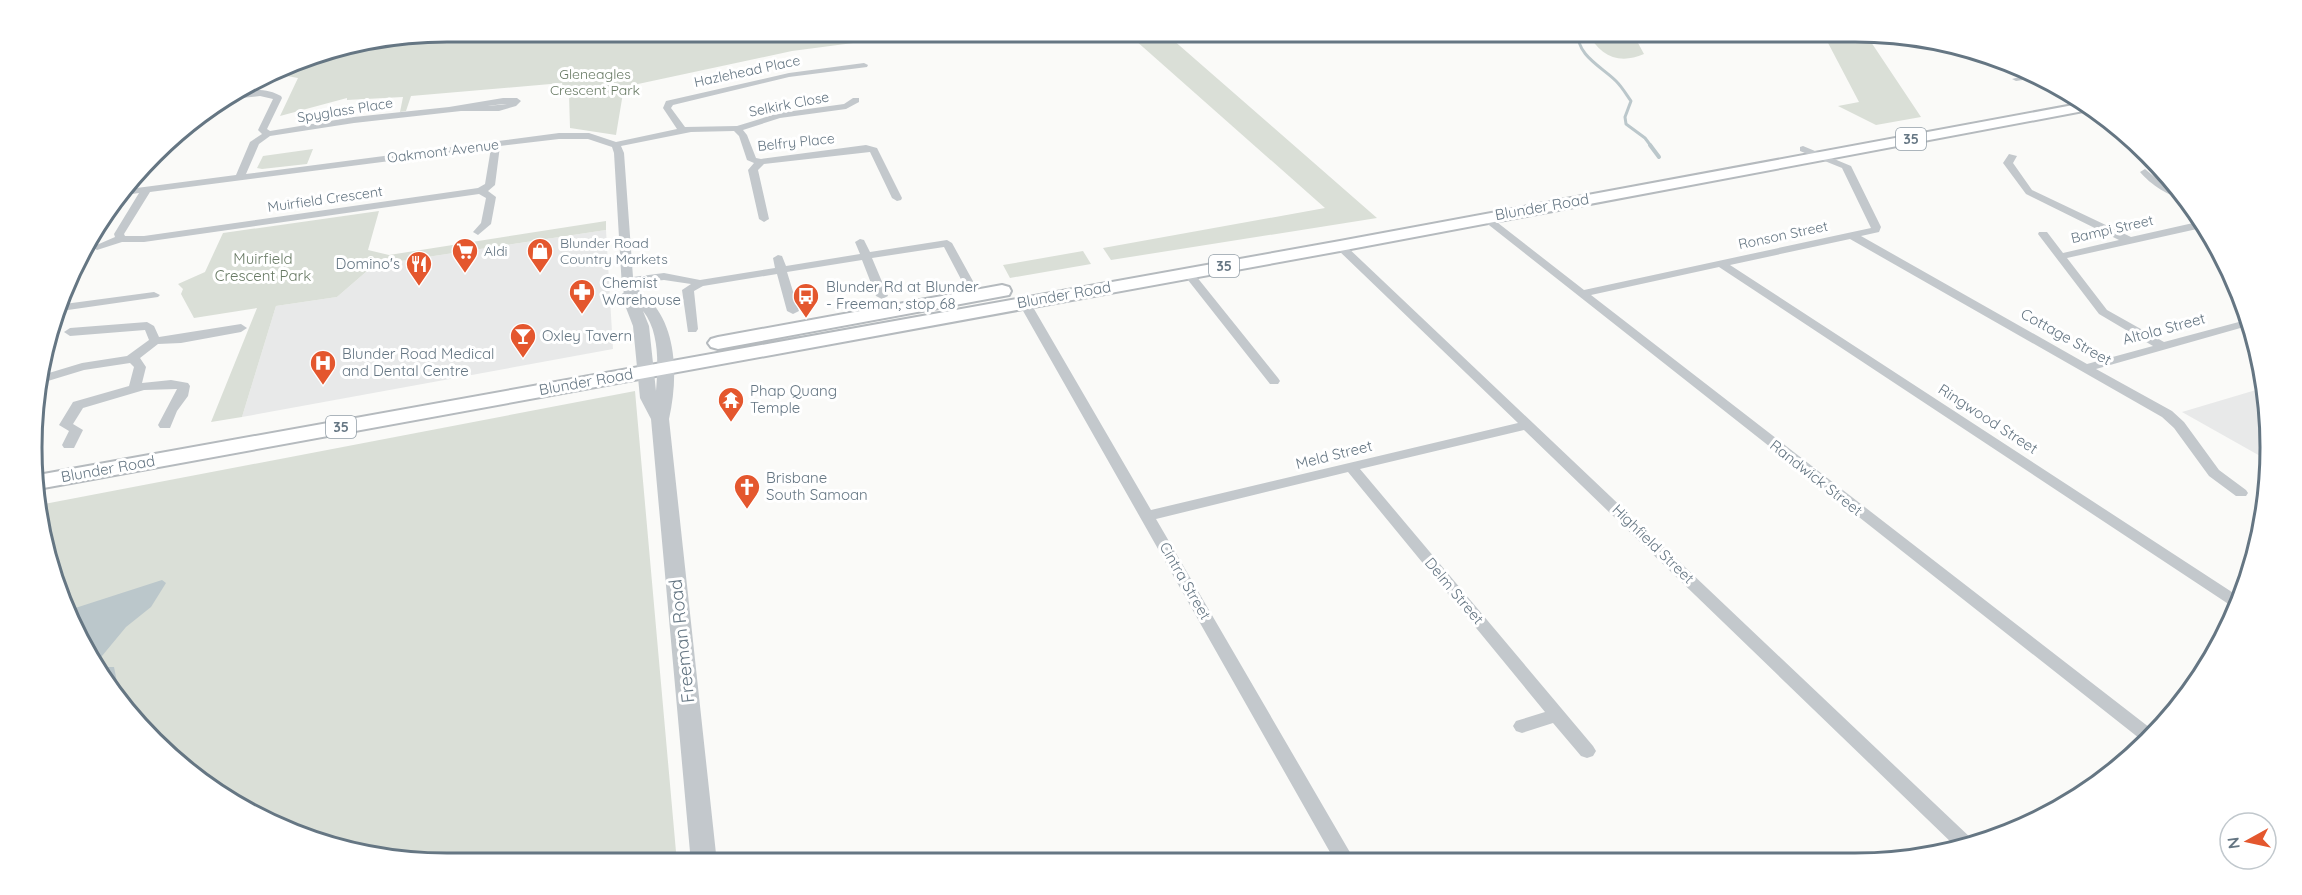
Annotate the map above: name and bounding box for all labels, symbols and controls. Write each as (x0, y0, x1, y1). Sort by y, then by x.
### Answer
street label: Hazlehead Place (692, 51, 802, 91)
park label: Gleneagles Crescent Park (550, 65, 640, 99)
street label: Selkirk Close (747, 87, 831, 121)
street label: Spyglass Place (296, 94, 394, 126)
road number: 35 (1896, 128, 1926, 150)
street label: Belfry Place (756, 129, 836, 155)
street label: Oakmont Avenue (386, 135, 500, 167)
street label: Muirfield Crescent (266, 182, 384, 216)
street label: Blunder Road (1494, 189, 1590, 224)
street label: Bampi Street (2069, 211, 2155, 247)
street label: Ronson Street (1737, 217, 1830, 253)
place label: Blunder Road Country Markets (560, 234, 668, 268)
supermarket icon: Aldi (450, 236, 480, 274)
shop icon: Blunder Road Country Markets (525, 236, 555, 274)
place label: Aldi (484, 242, 508, 260)
park label: Muirfield Crescent Park (215, 249, 311, 285)
restaurant icon: Domino's (404, 249, 434, 287)
place label: Domino's (335, 254, 400, 273)
road number: 35 (1209, 255, 1239, 277)
place label: Chemist Warehouse (602, 273, 681, 309)
pharmacy icon: Chemist Warehouse (567, 277, 597, 315)
place label: Blunder Rd at Blunder - Freeman, stop 68 (826, 277, 979, 313)
street label: Blunder Road (1016, 277, 1112, 312)
bus stop icon: Blunder Rd at Blunder - Freeman, stop 68 (791, 281, 821, 319)
street label: Cottage Street (2018, 304, 2115, 369)
street label: Altola Street (2120, 308, 2207, 349)
bar icon: Oxley Tavern (508, 321, 538, 359)
place label: Oxley Tavern (542, 326, 632, 345)
place label: Blunder Road Medical and Dental Centre (342, 344, 495, 380)
hospital icon: Blunder Road Medical and Dental Centre (308, 348, 338, 386)
street label: Blunder Road (538, 364, 634, 399)
street label: Ringwood Street (1935, 379, 2042, 458)
place label: Phap Quang Temple (750, 381, 837, 417)
temple icon: Phap Quang Temple (716, 385, 746, 423)
road number: 35 (326, 416, 356, 438)
street label: Meld Street (1294, 436, 1374, 473)
street label: Randwick Street (1766, 436, 1866, 520)
street label: Blunder Road (60, 451, 156, 486)
place label: Brisbane South Samoan (766, 468, 868, 504)
church icon: Brisbane South Samoan (732, 472, 762, 510)
street label: Highfield Street (1608, 500, 1698, 587)
street label: Cintra Street (1156, 539, 1215, 623)
street label: Delm Street (1421, 553, 1488, 628)
street label: Freeman Road (664, 578, 699, 704)
north arrow (2218, 811, 2278, 871)
text: N (2222, 836, 2244, 850)

